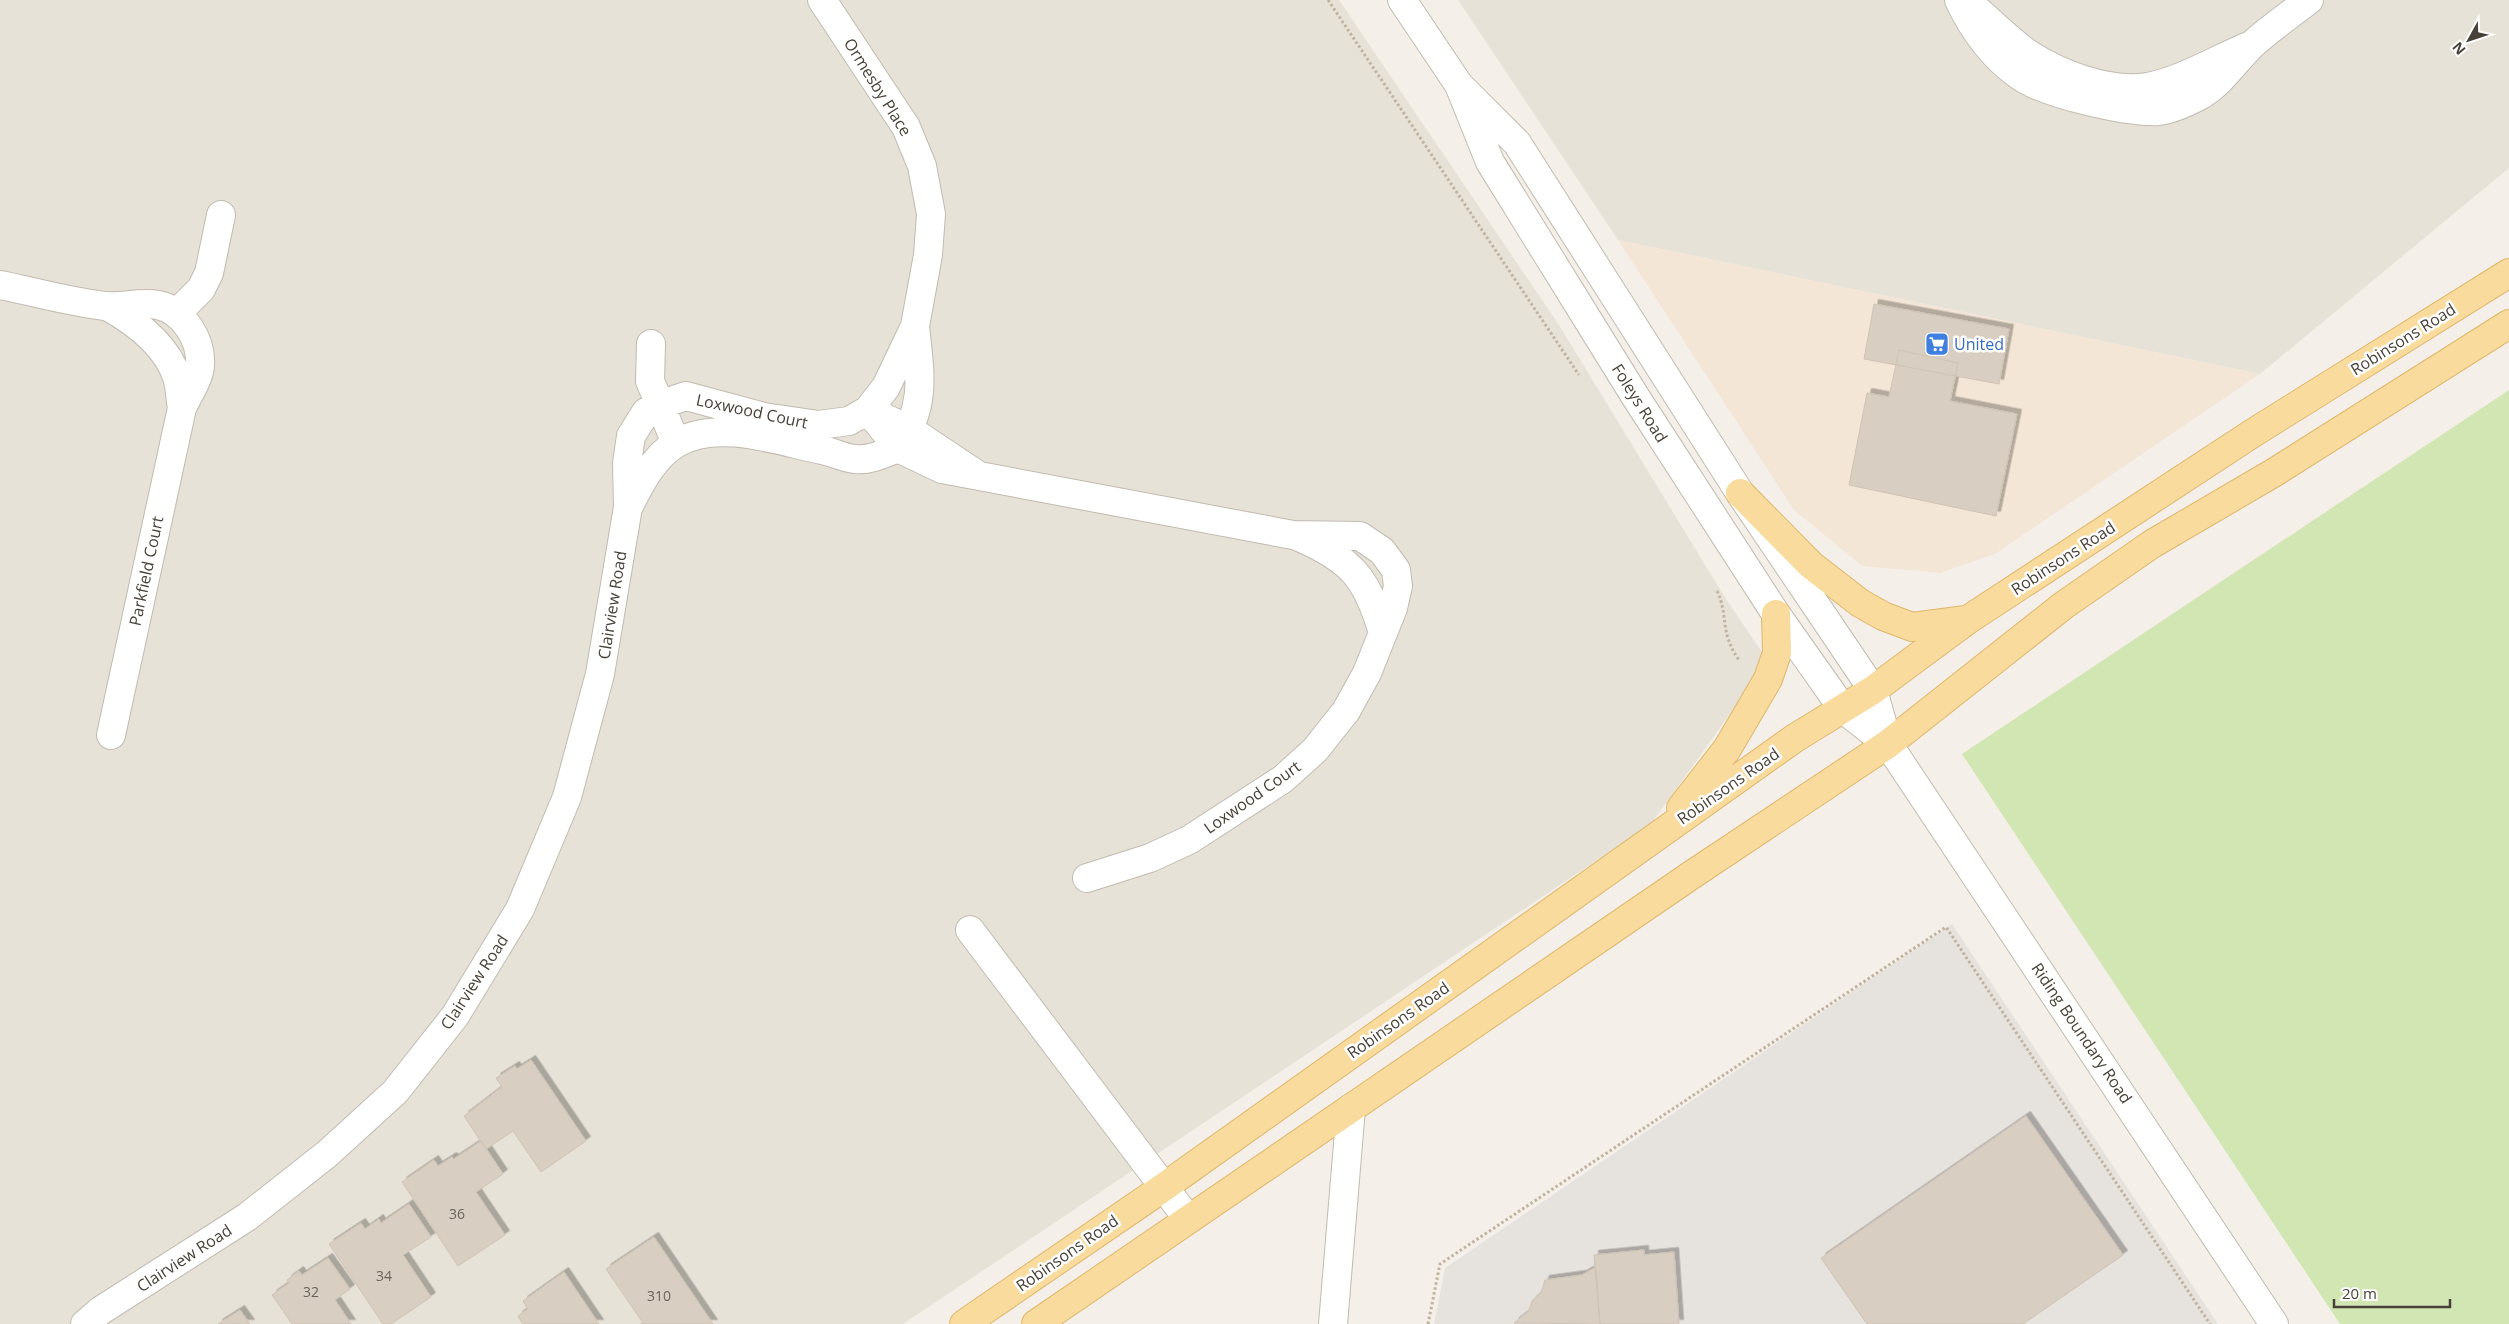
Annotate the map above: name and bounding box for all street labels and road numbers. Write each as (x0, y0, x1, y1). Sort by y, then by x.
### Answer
street label: Ormesby Place (839, 34, 917, 140)
street label: Robinsons Road (2346, 298, 2460, 380)
street label: Foleys Road (1607, 359, 1673, 447)
street label: Loxwood Court (694, 388, 810, 434)
street label: Parkfield Court (124, 514, 168, 628)
street label: Robinsons Road (2007, 516, 2119, 600)
street label: Clairview Road (593, 549, 631, 661)
street label: Robinsons Road (1672, 743, 1784, 829)
street label: Loxwood Court (1199, 755, 1305, 839)
street label: Clairview Road (435, 930, 513, 1034)
street label: Riding Boundary Road (2027, 958, 2137, 1108)
street label: Robinsons Road (1342, 977, 1454, 1063)
street label: Robinsons Road (1011, 1210, 1123, 1296)
street label: Clairview Road (132, 1219, 236, 1297)

